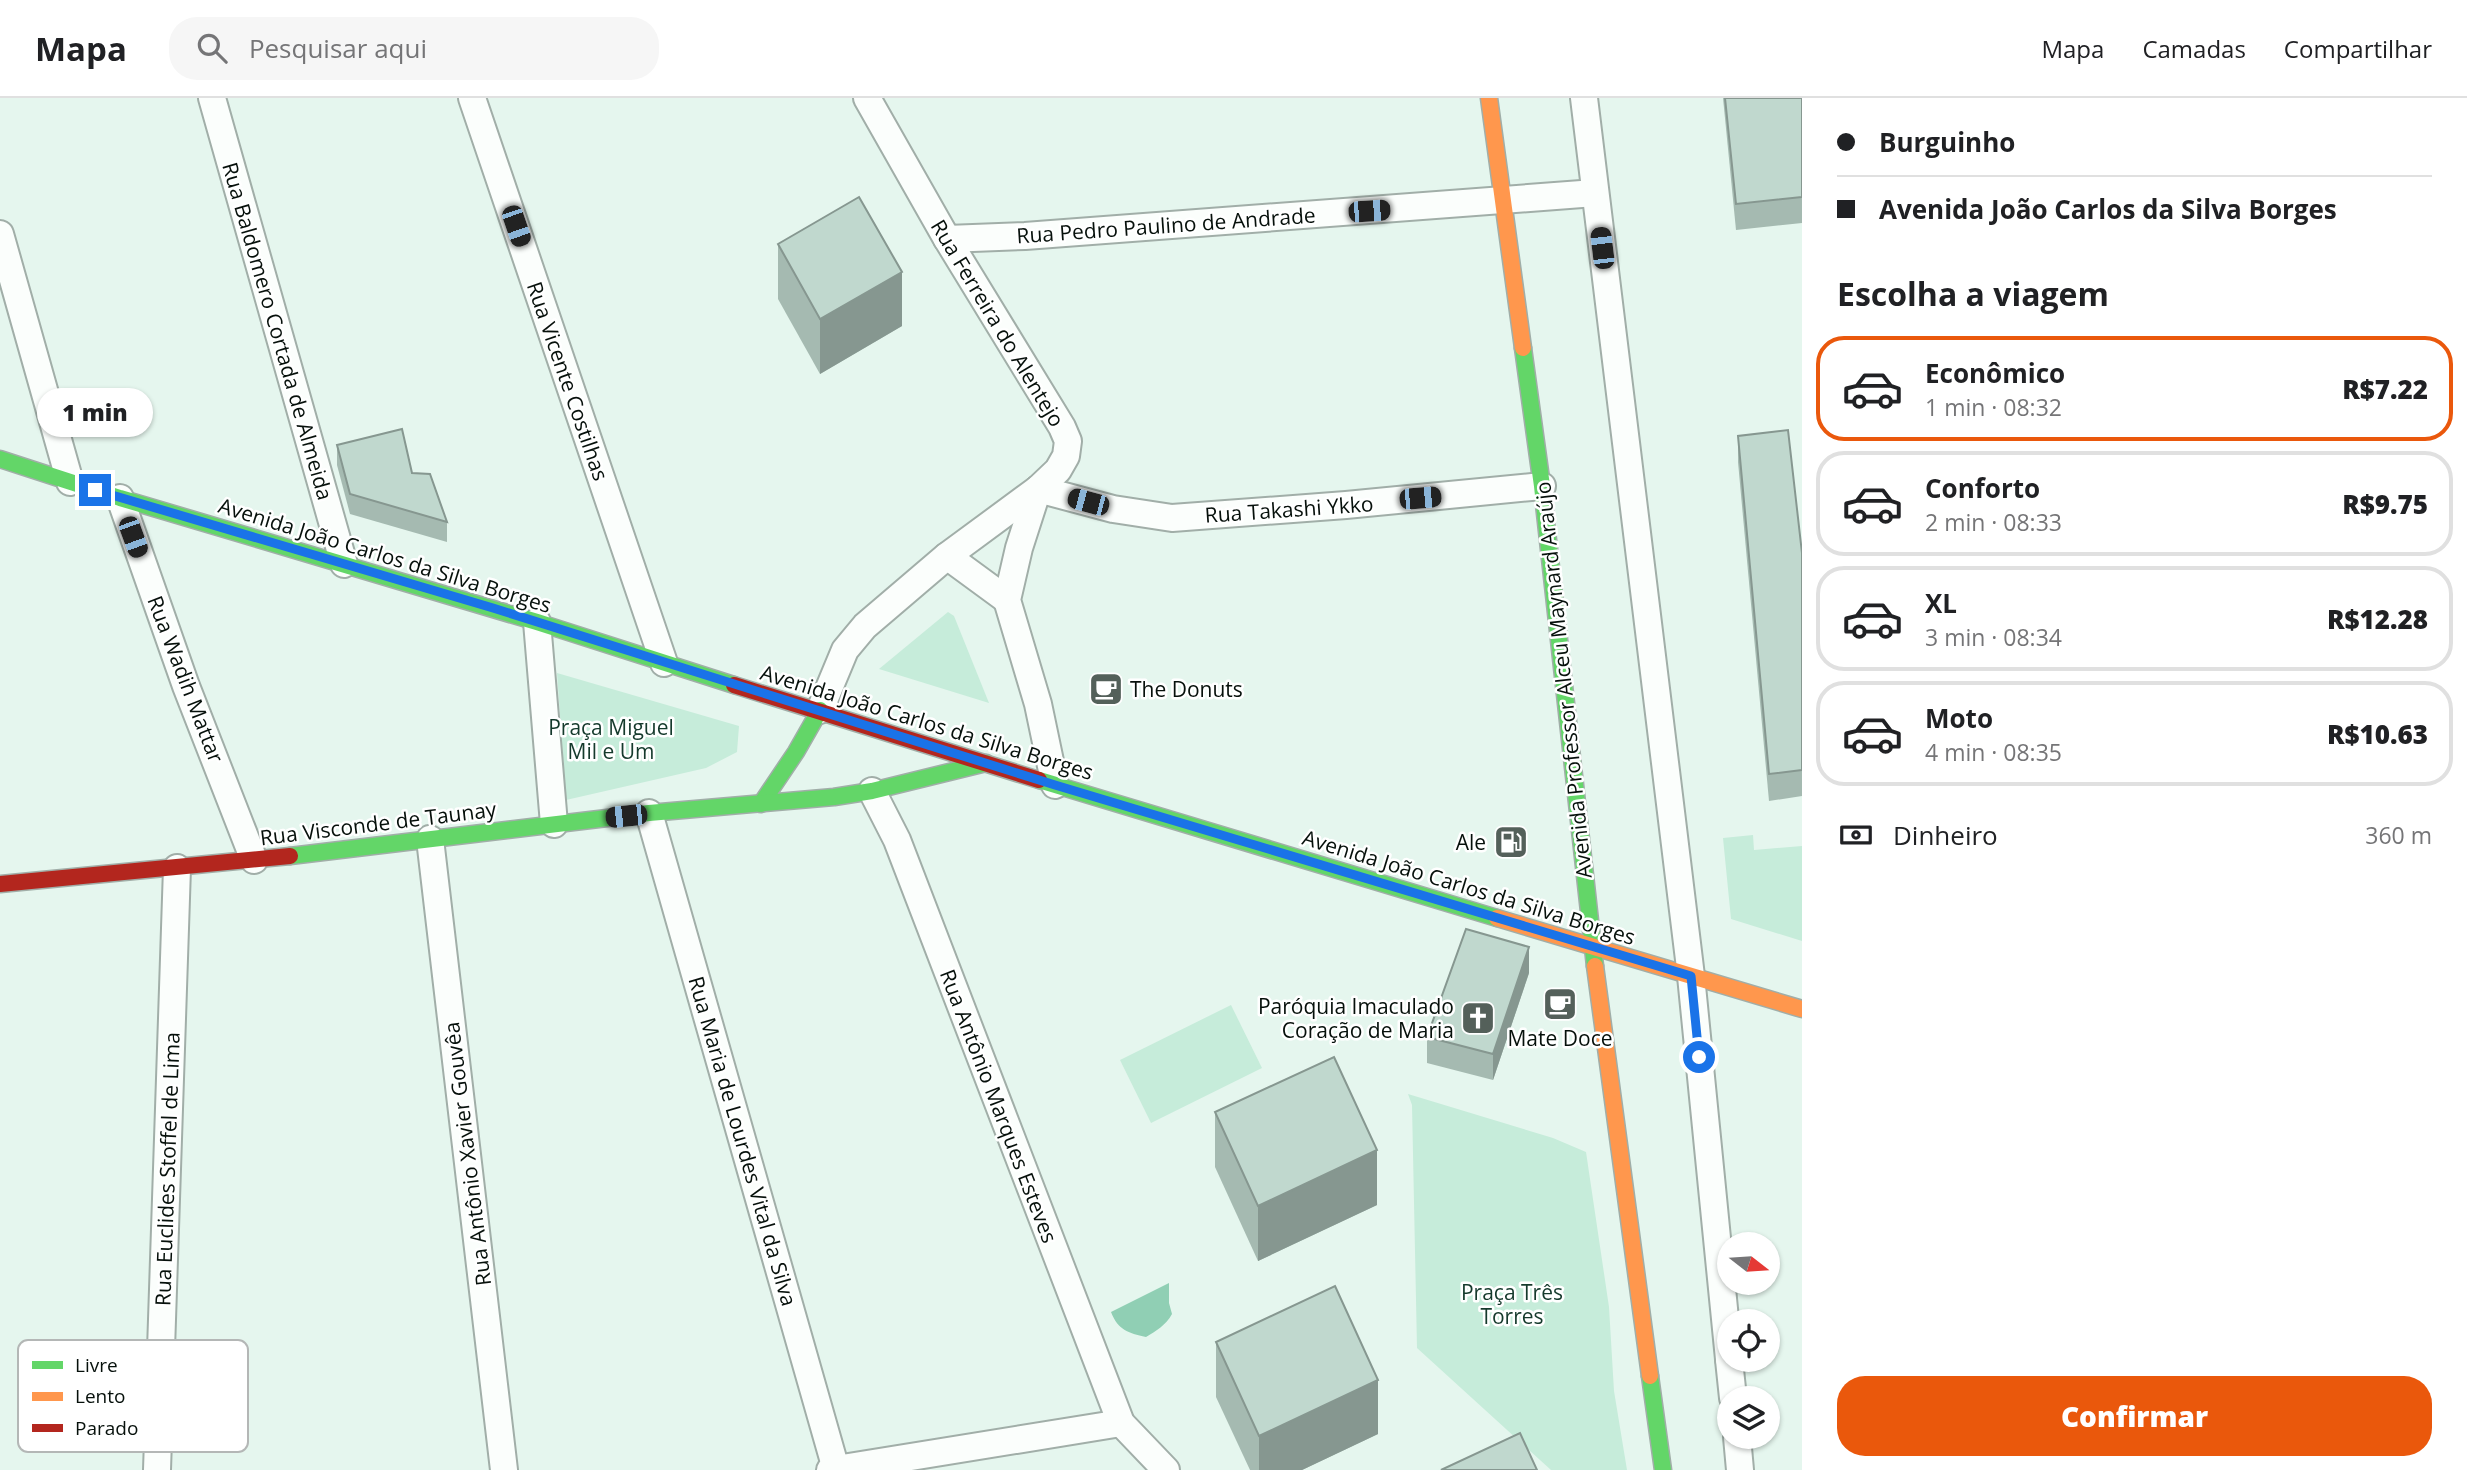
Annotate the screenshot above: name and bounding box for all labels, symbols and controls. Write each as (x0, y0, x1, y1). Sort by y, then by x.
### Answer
search box (169, 17, 659, 80)
text: Mapa (35, 26, 127, 71)
icon: search (193, 29, 231, 67)
text: Pesquisar aqui (249, 30, 427, 66)
text: Mapa (2041, 32, 2104, 65)
text: Camadas (2142, 32, 2246, 65)
text: Compartilhar (2284, 32, 2432, 65)
text: Burguinho (1879, 124, 2015, 160)
street label: Rua Baldomero Cortada de Almeida (216, 159, 340, 503)
text: Avenida João Carlos da Silva Borges (1879, 191, 2337, 227)
car (1348, 199, 1391, 223)
street label: Rua Pedro Paulino de Andrade (1016, 201, 1316, 249)
car (500, 203, 533, 249)
street label: Rua Ferreira do Alentejo (925, 214, 1071, 432)
car (1590, 226, 1615, 270)
text: Escolha a viagem (1837, 272, 2109, 315)
street label: Rua Vicente Costilhas (521, 278, 615, 484)
text: Econômico (1925, 355, 2065, 391)
icon: car (1841, 357, 1904, 420)
text: R$7.22 (2342, 371, 2428, 407)
callout: 1 min (37, 388, 153, 438)
text: 1 min · 08:32 (1925, 391, 2062, 423)
text: 1 min (62, 396, 128, 428)
text: Conforto (1925, 470, 2040, 506)
icon: car (1841, 472, 1904, 535)
route end (79, 474, 111, 506)
street label: Avenida Professor Alceu Maynard Araújo (1528, 480, 1598, 880)
car (1065, 486, 1112, 518)
car (1399, 486, 1442, 510)
text: R$9.75 (2342, 486, 2428, 522)
street label: Rua Takashi Ykko (1204, 489, 1374, 529)
street label: Avenida João Carlos da Silva Borges (215, 491, 555, 619)
text: 2 min · 08:33 (1925, 506, 2062, 538)
car (116, 514, 151, 560)
text: XL (1925, 585, 1957, 621)
icon: car (1841, 587, 1904, 650)
street label: Rua Wadih Mattar (141, 592, 231, 767)
text: R$12.28 (2327, 601, 2428, 637)
text: 3 min · 08:34 (1925, 621, 2062, 653)
street label: Avenida João Carlos da Silva Borges (757, 658, 1097, 786)
cafe icon: The Donuts (1087, 670, 1125, 708)
place label: The Donuts (1130, 675, 1243, 703)
text: Moto (1925, 700, 1993, 736)
icon: car (1841, 702, 1904, 765)
park label: Praça Miguel Mil e Um (548, 713, 674, 765)
text: R$10.63 (2327, 716, 2428, 752)
text: 4 min · 08:35 (1925, 736, 2062, 768)
street label: Rua Visconde de Taunay (258, 795, 498, 851)
car (605, 803, 648, 829)
icon: cash (1837, 816, 1875, 854)
text: Dinheiro (1893, 817, 1998, 853)
text: 360 m (2365, 819, 2432, 851)
street label: Avenida João Carlos da Silva Borges (1299, 823, 1639, 951)
fuel station icon: Ale (1492, 823, 1530, 861)
place label: Ale (1456, 828, 1486, 856)
street label: Rua Antônio Marques Esteves (934, 965, 1064, 1247)
street label: Rua Maria de Lourdes Vital da Silva (682, 973, 804, 1309)
cafe icon: Mate Doce (1541, 985, 1579, 1023)
place label: Paróquia Imaculado Coração de Maria (1258, 992, 1454, 1044)
church icon: Paróquia Imaculado Coração de Maria (1459, 999, 1497, 1037)
street label: Rua Antônio Xavier Gouvêa (437, 1020, 497, 1288)
place label: Mate Doce (1507, 1024, 1613, 1052)
street label: Rua Euclides Stoffel de Lima (148, 1032, 186, 1306)
route start (1683, 1041, 1715, 1073)
north arrow (1717, 1232, 1780, 1295)
map controls (1717, 1232, 1780, 1449)
park label: Praça Três Torres (1461, 1278, 1563, 1330)
button: locate (1717, 1309, 1780, 1372)
legend (18, 1340, 248, 1452)
text: Livre (75, 1352, 118, 1378)
button: Confirmar (1837, 1376, 2432, 1456)
text: Lento (75, 1383, 125, 1409)
button: layers (1717, 1386, 1780, 1449)
text: Parado (75, 1415, 138, 1441)

